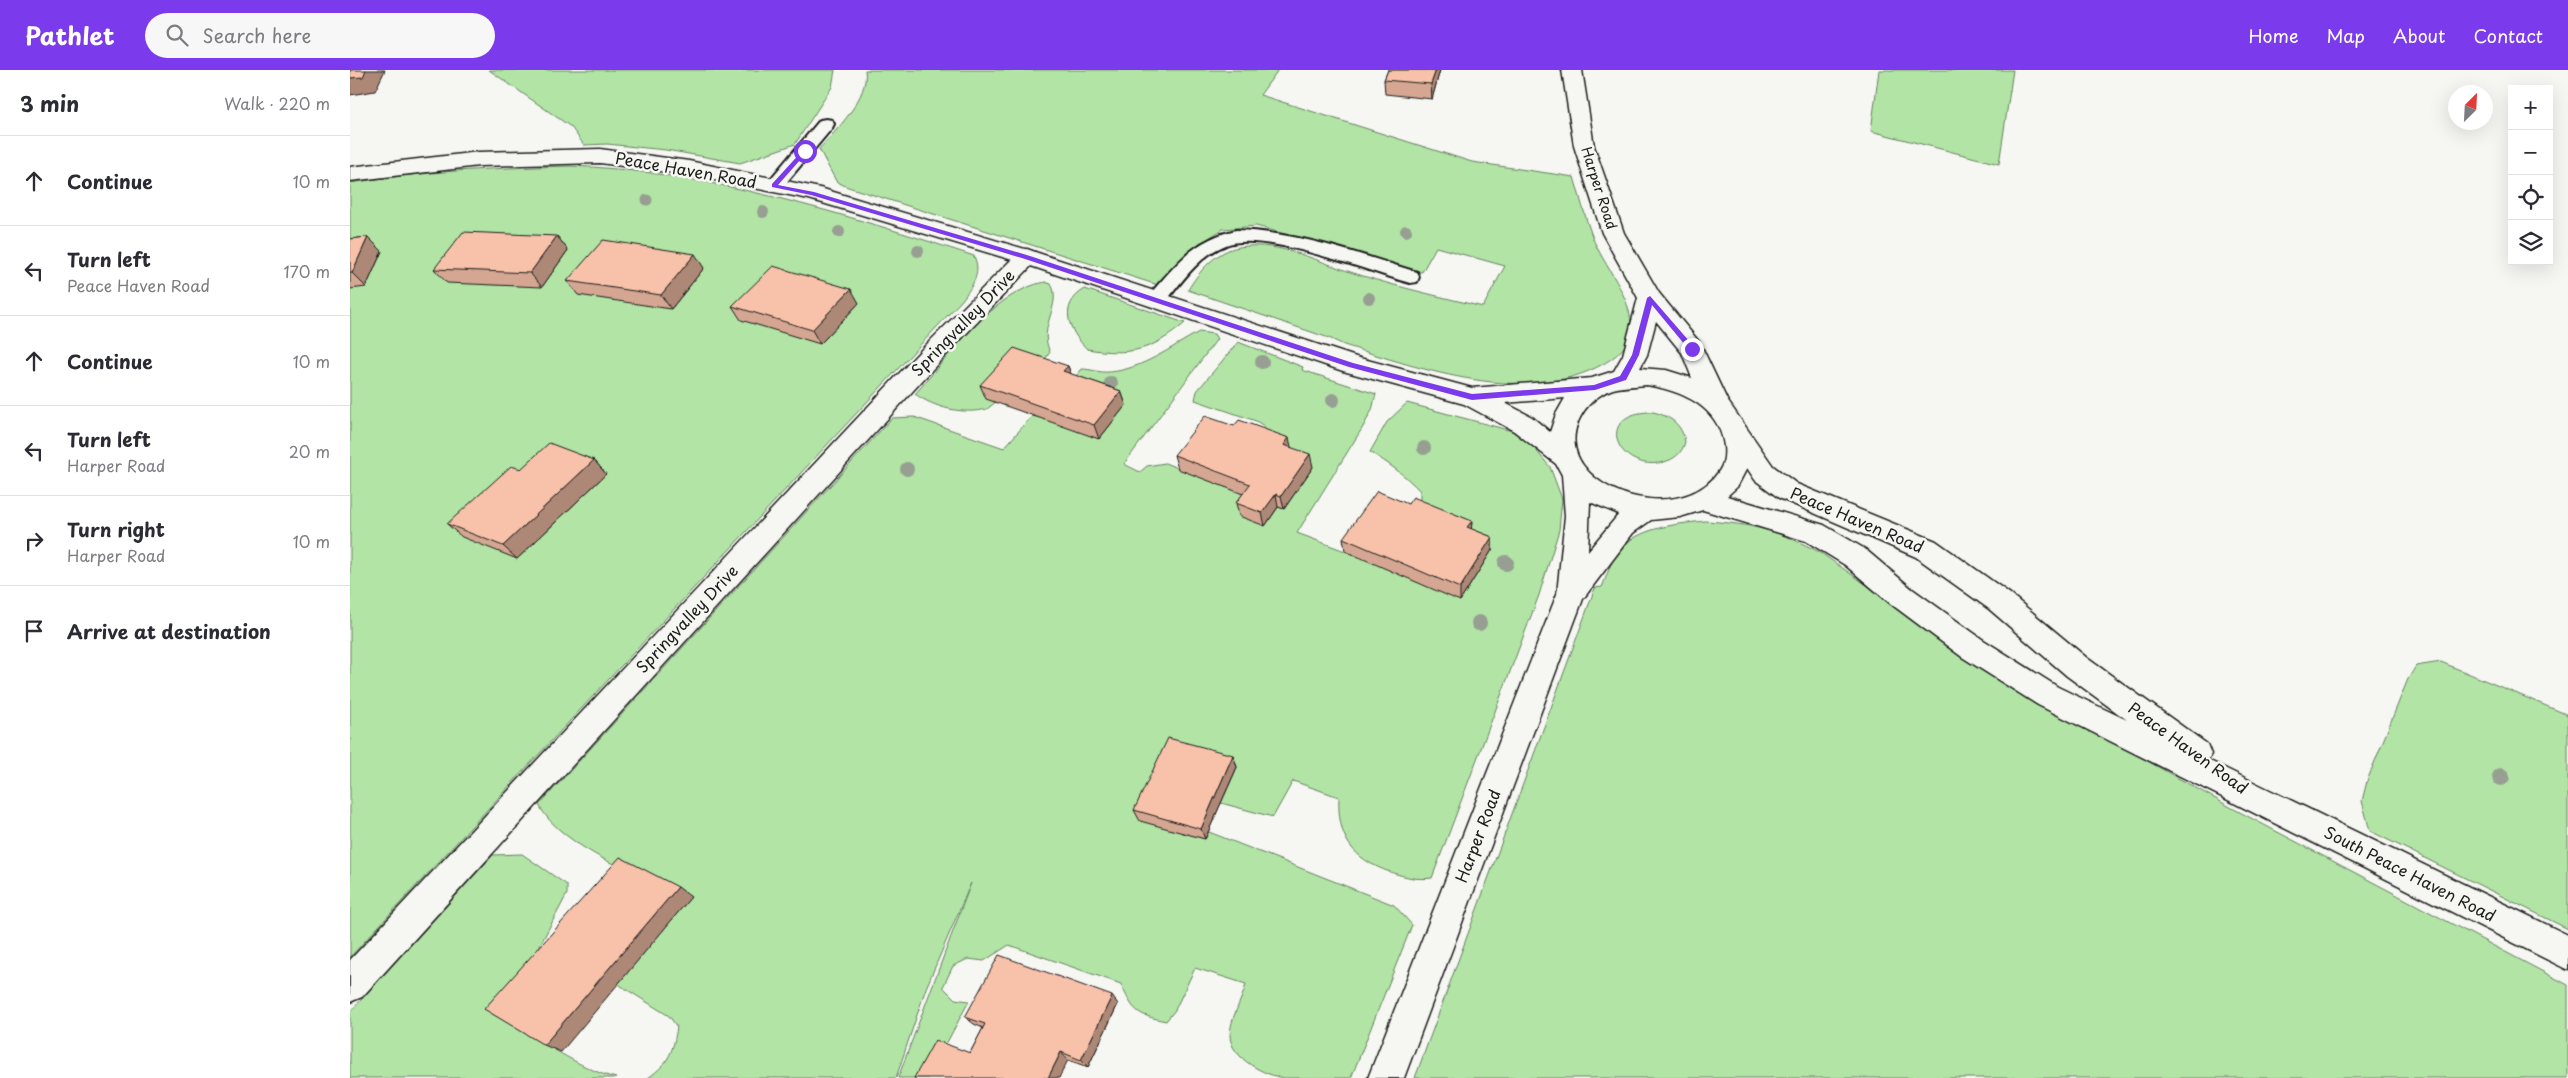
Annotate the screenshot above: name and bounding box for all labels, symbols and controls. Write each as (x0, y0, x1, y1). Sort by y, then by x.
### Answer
search box (145, 13, 495, 58)
text: Pathlet (25, 17, 115, 53)
icon: search (163, 21, 191, 49)
text: Search here (203, 21, 311, 49)
text: Home (2248, 22, 2298, 49)
text: Map (2326, 22, 2365, 49)
text: About (2393, 22, 2445, 49)
text: Contact (2473, 22, 2543, 49)
north arrow (2448, 85, 2493, 130)
map controls (2508, 85, 2553, 265)
button: + (2508, 85, 2553, 130)
text: 3 min (20, 87, 79, 119)
text: Walk · 220 m (224, 91, 330, 115)
button: − (2508, 130, 2553, 175)
route start (794, 140, 817, 163)
street label: Harper Road (1576, 144, 1623, 232)
street label: Peace Haven Road (614, 145, 759, 193)
icon: ahead (20, 167, 48, 195)
text: Continue (67, 167, 153, 195)
text: 10 m (293, 169, 330, 193)
button: locate (2508, 175, 2553, 220)
button: layers (2508, 220, 2553, 265)
text: Turn left (67, 245, 151, 273)
icon: left (20, 257, 48, 285)
text: 170 m (284, 259, 330, 283)
street label: Springvalley Drive (905, 264, 1020, 381)
text: Peace Haven Road (67, 273, 210, 297)
route end (1681, 338, 1704, 361)
icon: ahead (20, 347, 48, 375)
text: Continue (67, 347, 153, 375)
text: 10 m (293, 349, 330, 373)
text: Turn left (67, 425, 151, 453)
icon: left (20, 437, 48, 465)
text: 20 m (289, 439, 330, 463)
text: Harper Road (67, 453, 165, 477)
street label: Peace Haven Road (1787, 480, 1928, 558)
text: Turn right (67, 515, 165, 543)
icon: right (20, 527, 48, 555)
text: 10 m (293, 529, 330, 553)
text: Harper Road (67, 543, 165, 567)
street label: Springvalley Drive (630, 559, 743, 678)
icon: arrive (20, 617, 48, 645)
text: Arrive at destination (67, 617, 271, 645)
street label: Peace Haven Road (2124, 695, 2253, 799)
street label: Harper Road (1448, 785, 1506, 886)
street label: South Peace Haven Road (2321, 819, 2500, 927)

